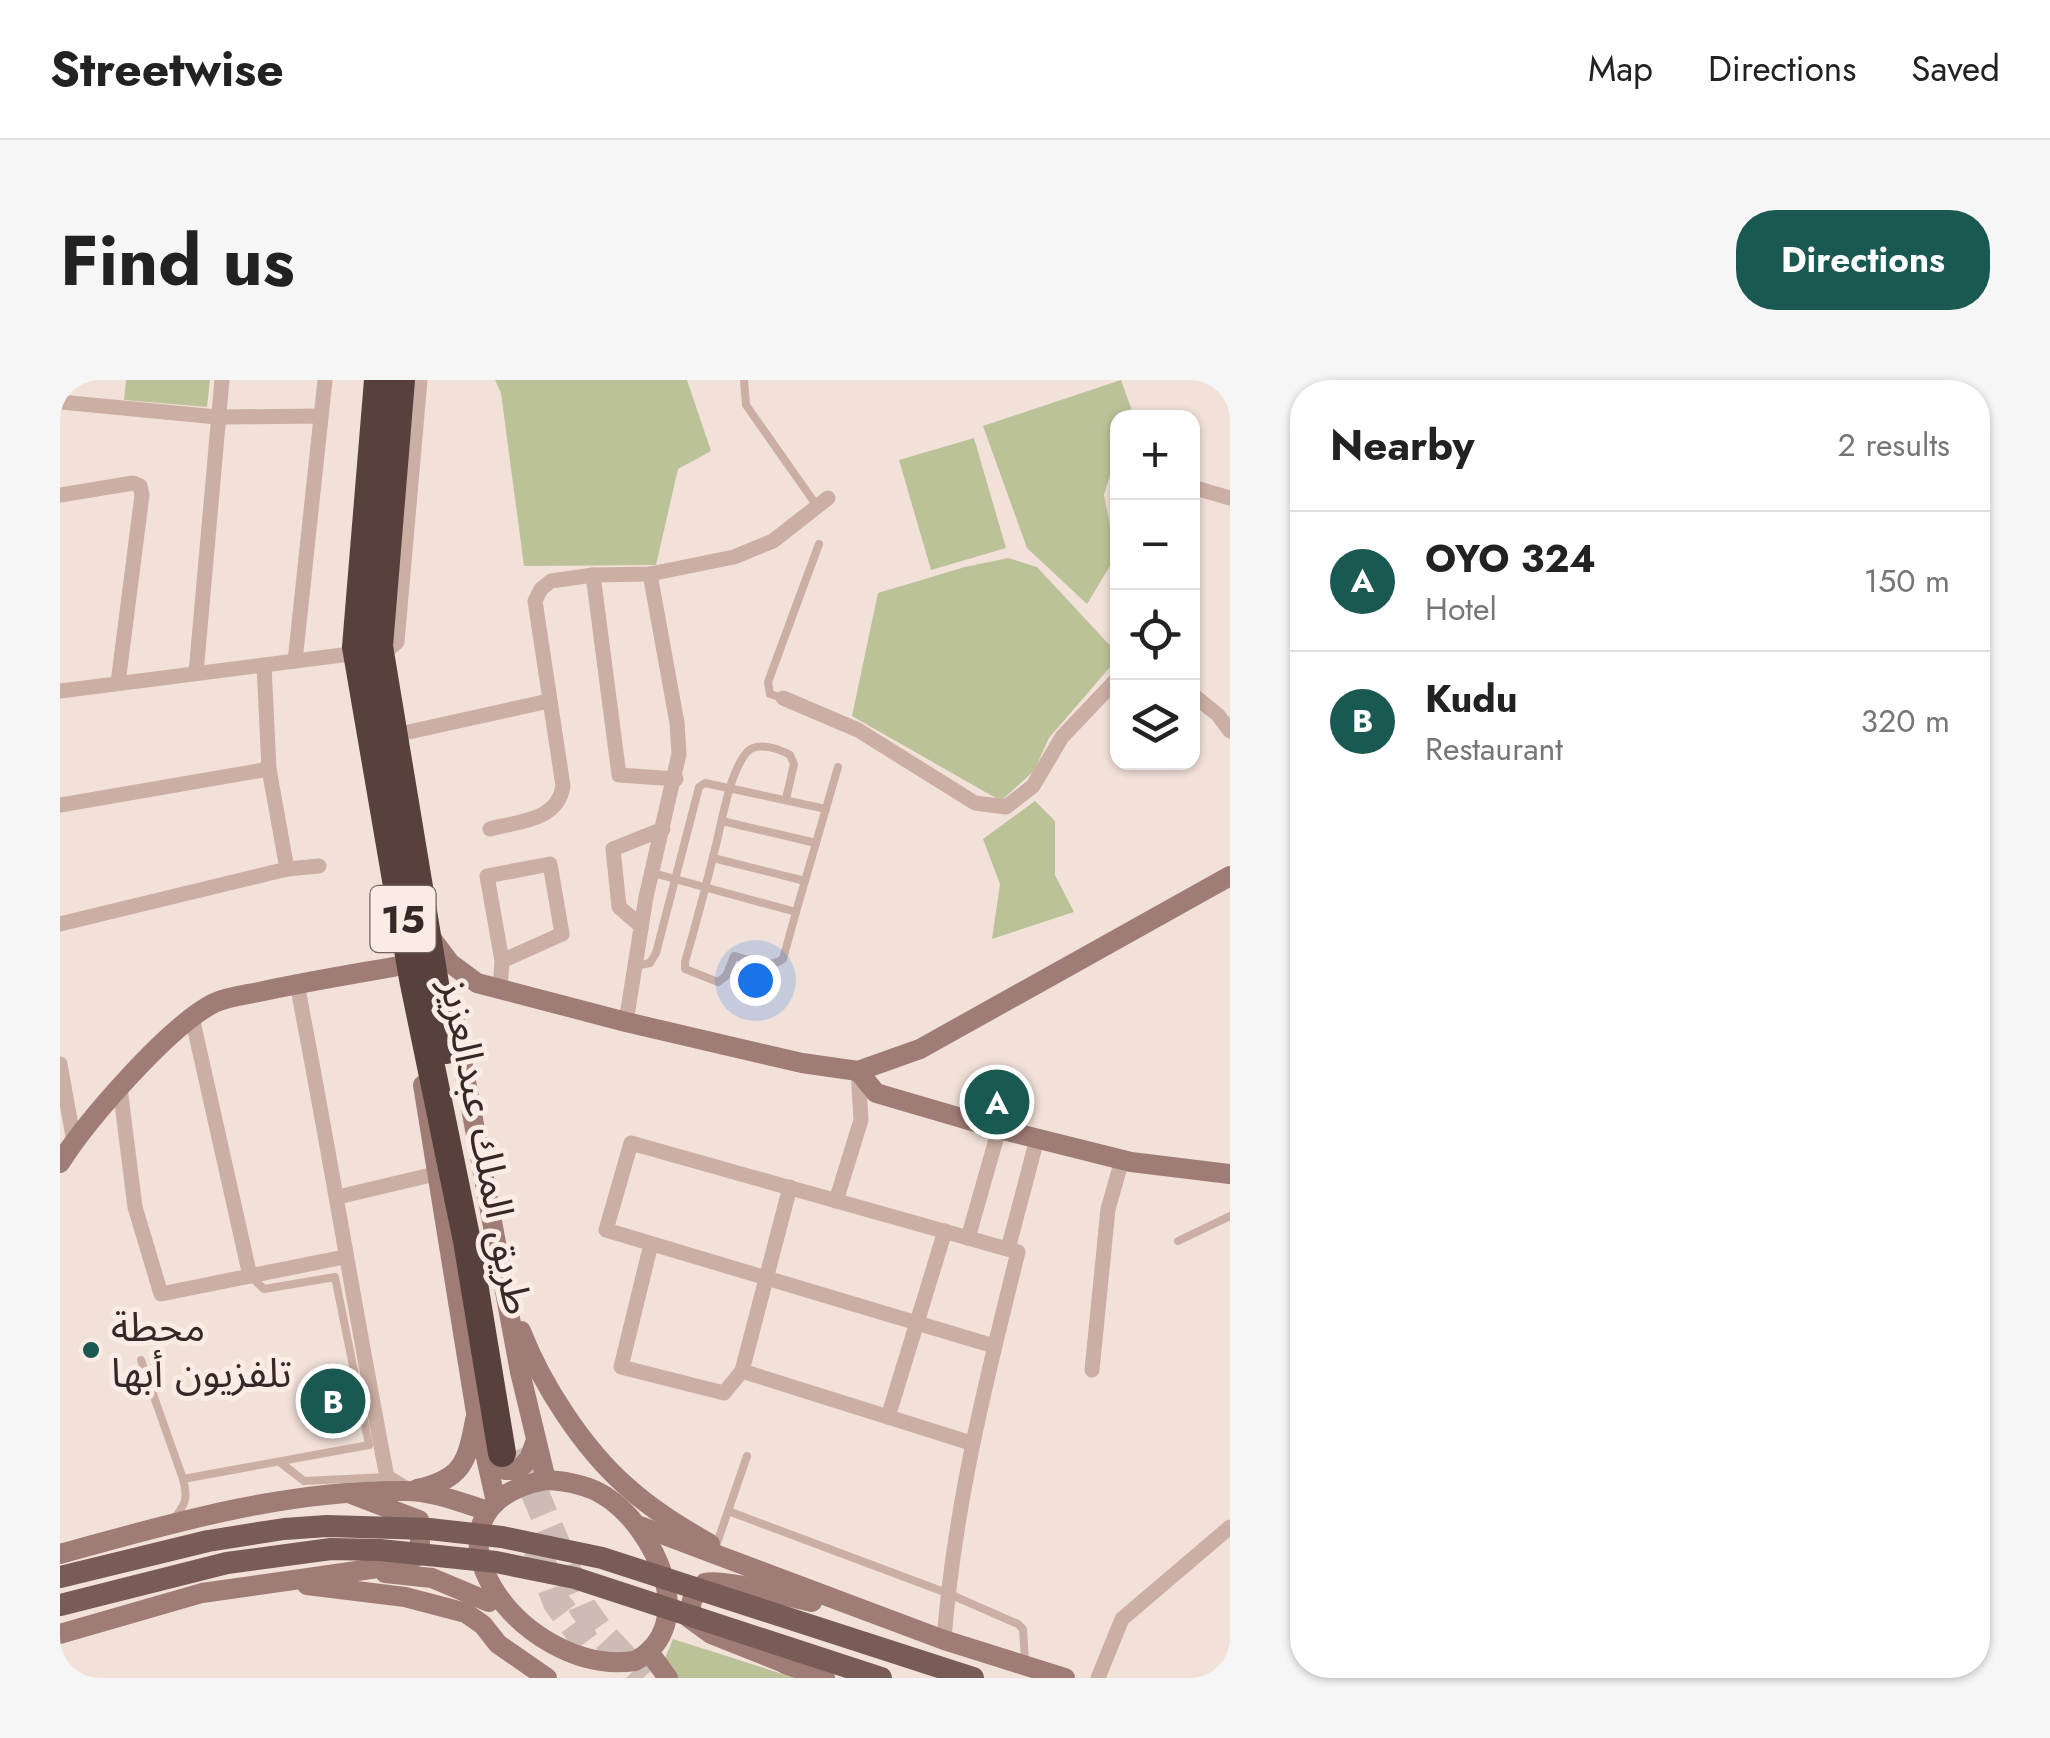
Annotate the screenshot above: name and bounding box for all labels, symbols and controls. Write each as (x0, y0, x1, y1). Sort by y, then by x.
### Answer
text: Streetwise (50, 35, 284, 104)
text: Map (1588, 44, 1653, 94)
text: Directions (1708, 44, 1856, 94)
text: Saved (1911, 44, 2000, 94)
text: Find us (60, 210, 295, 311)
button: Directions (1736, 210, 1990, 310)
map controls (1110, 410, 1200, 770)
button: + (1110, 410, 1200, 500)
text: Nearby (1330, 415, 1474, 476)
text: 2 results (1838, 422, 1950, 468)
button: − (1110, 500, 1200, 590)
text: OYO 324 (1425, 531, 1596, 586)
text: A (1351, 558, 1374, 604)
text: 150 m (1864, 558, 1950, 604)
text: Hotel (1425, 586, 1497, 632)
button: locate (1110, 590, 1200, 680)
text: Kudu (1425, 671, 1518, 726)
button: layers (1110, 680, 1200, 770)
text: B (1352, 698, 1373, 744)
text: 320 m (1861, 698, 1950, 744)
text: Restaurant (1425, 726, 1563, 772)
road number: 15 (370, 886, 436, 952)
your location (730, 955, 781, 1006)
street label: طريق الملك عبدالعزيز (426, 973, 548, 1320)
pin: A (964, 1064, 1030, 1140)
place label: محطة تلفزيون أبها (111, 1298, 292, 1402)
marker: محطة تلفزيون أبها (80, 1339, 102, 1361)
pin: B (300, 1364, 366, 1438)

